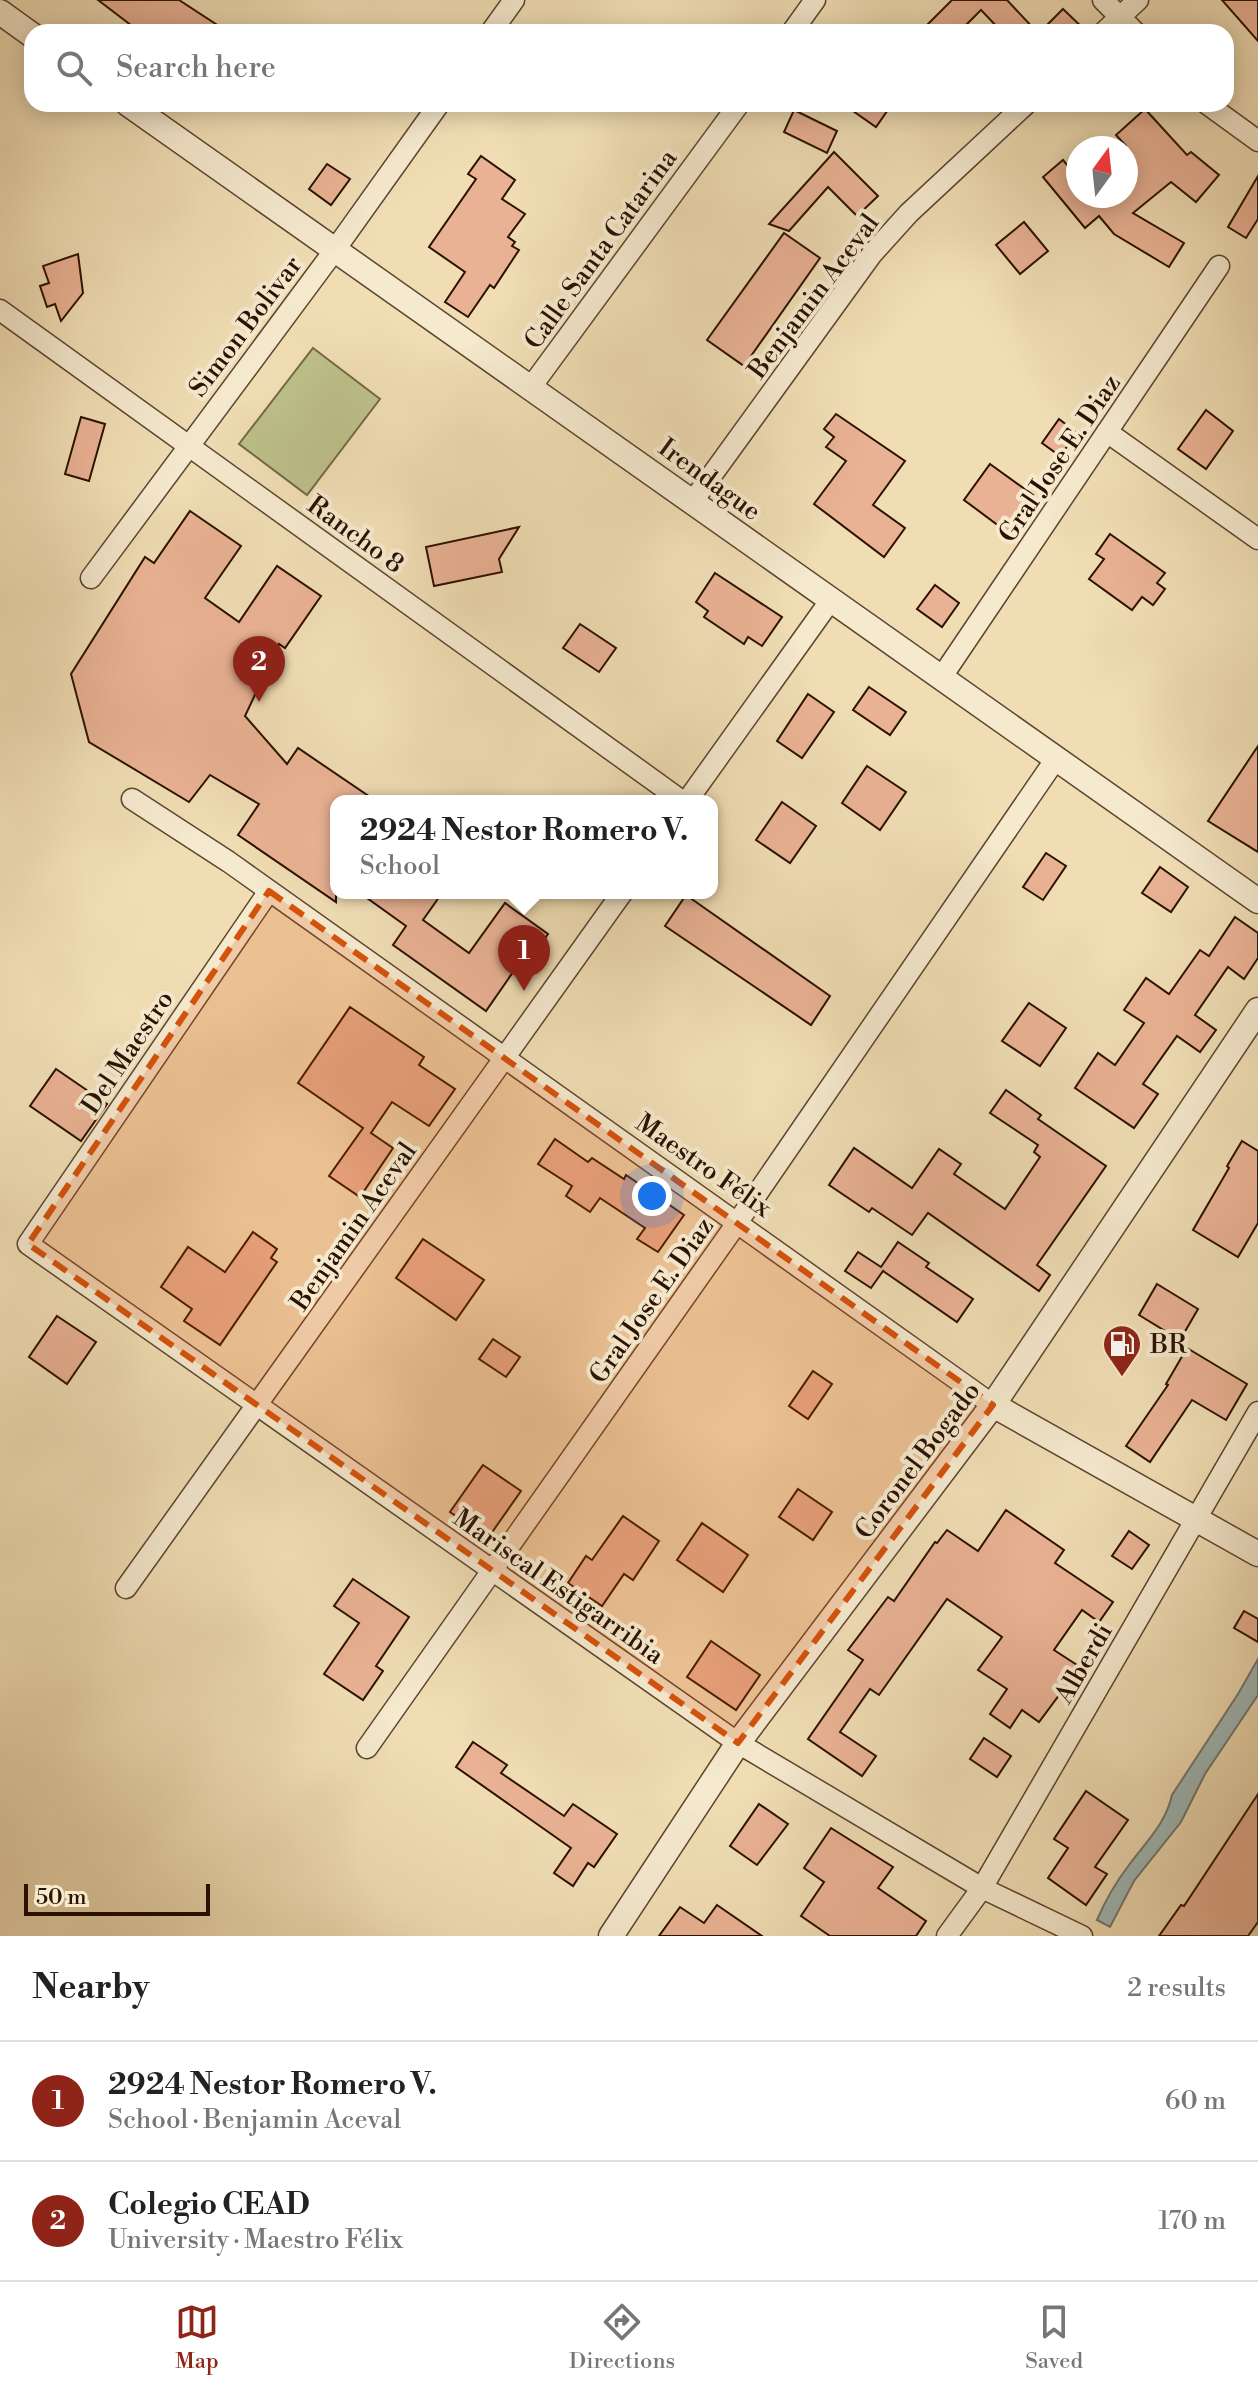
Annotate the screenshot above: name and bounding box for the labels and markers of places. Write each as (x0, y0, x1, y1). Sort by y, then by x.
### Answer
pin: 2 (233, 636, 285, 702)
pin: 1 (498, 925, 550, 991)
fuel station icon: BR (1101, 1323, 1143, 1378)
place label: BR (1149, 1329, 1187, 1361)

